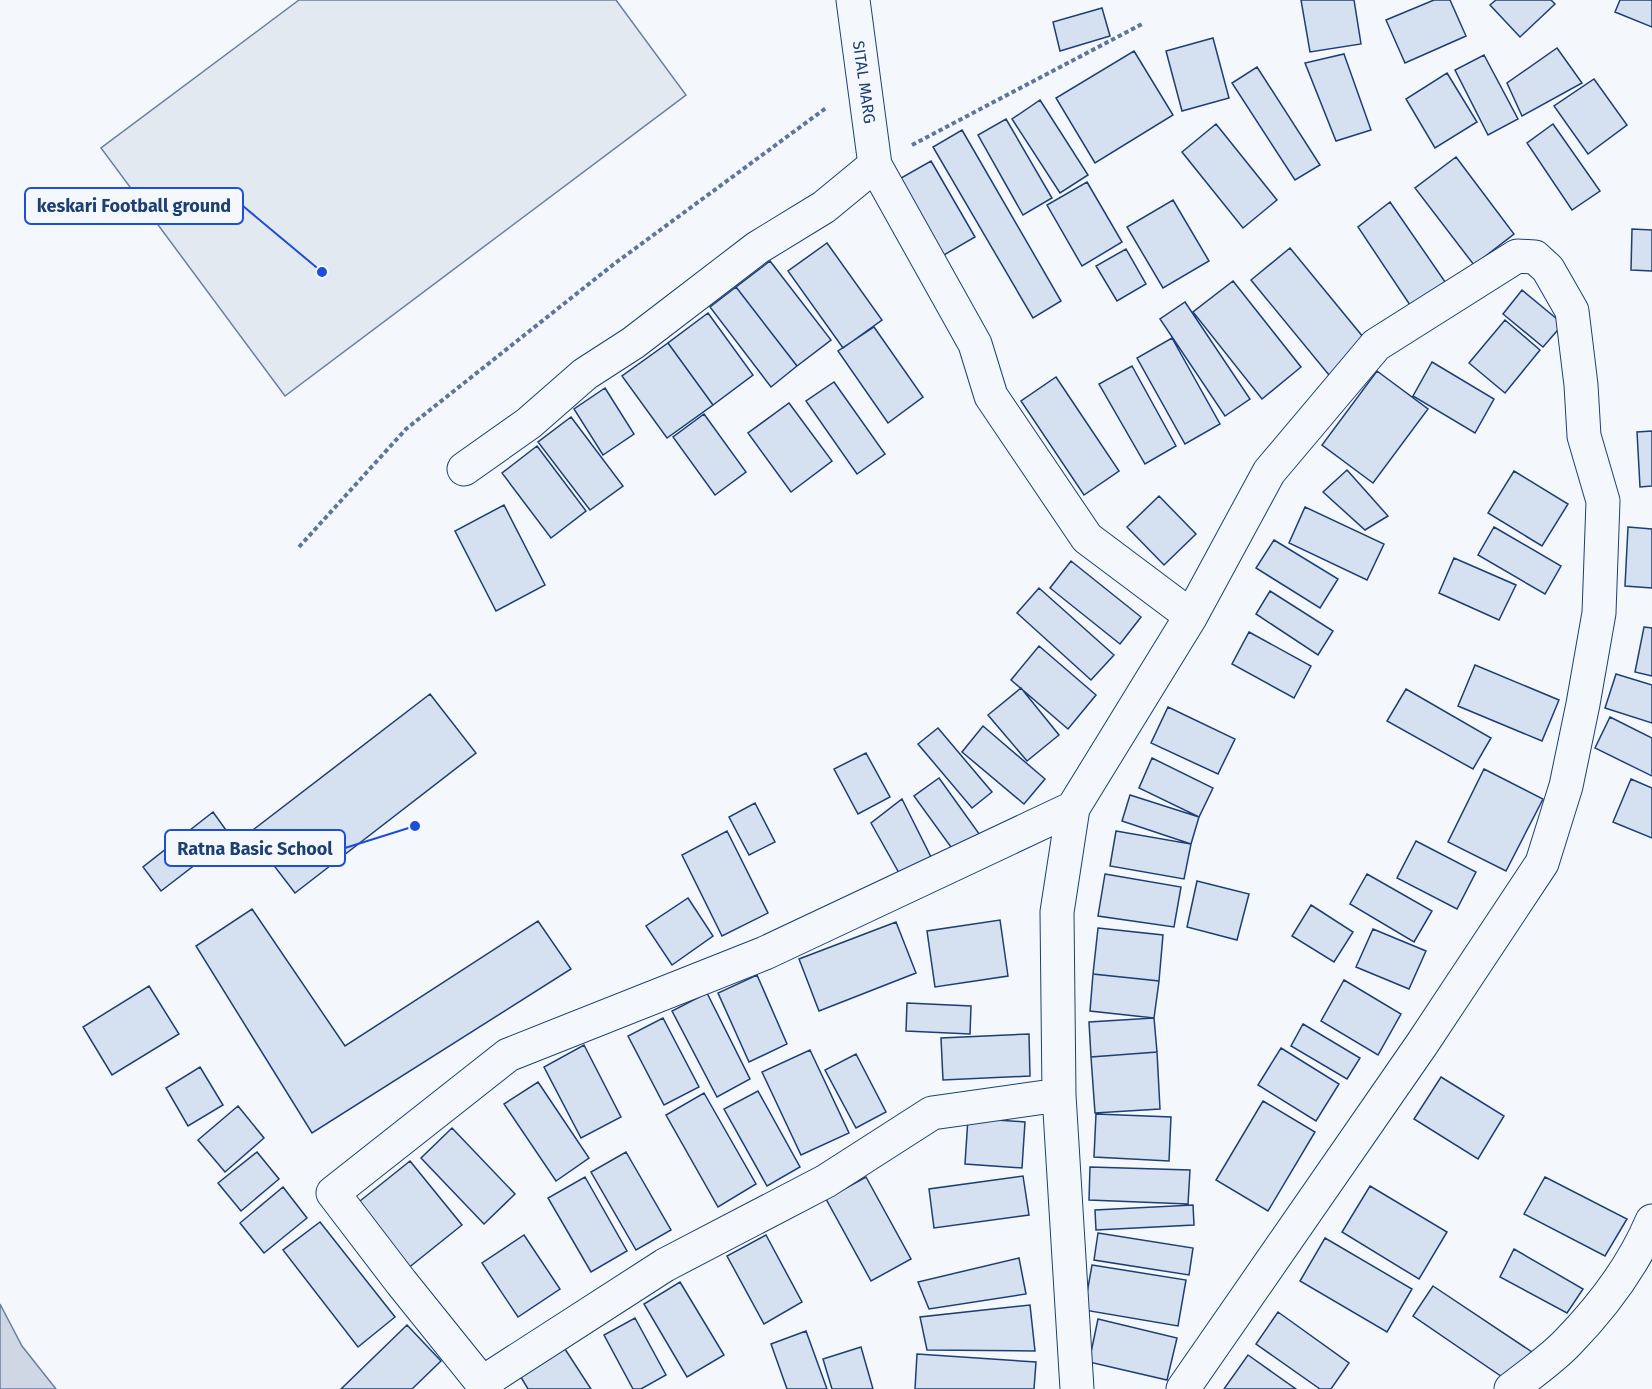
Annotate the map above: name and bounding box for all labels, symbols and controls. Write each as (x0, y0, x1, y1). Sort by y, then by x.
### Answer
street label: SITAL MARG (849, 39, 879, 125)
callout: keskari Football ground (25, 188, 243, 224)
text: keskari Football ground (37, 195, 231, 217)
callout: Ratna Basic School (165, 830, 345, 866)
text: Ratna Basic School (177, 838, 333, 860)

